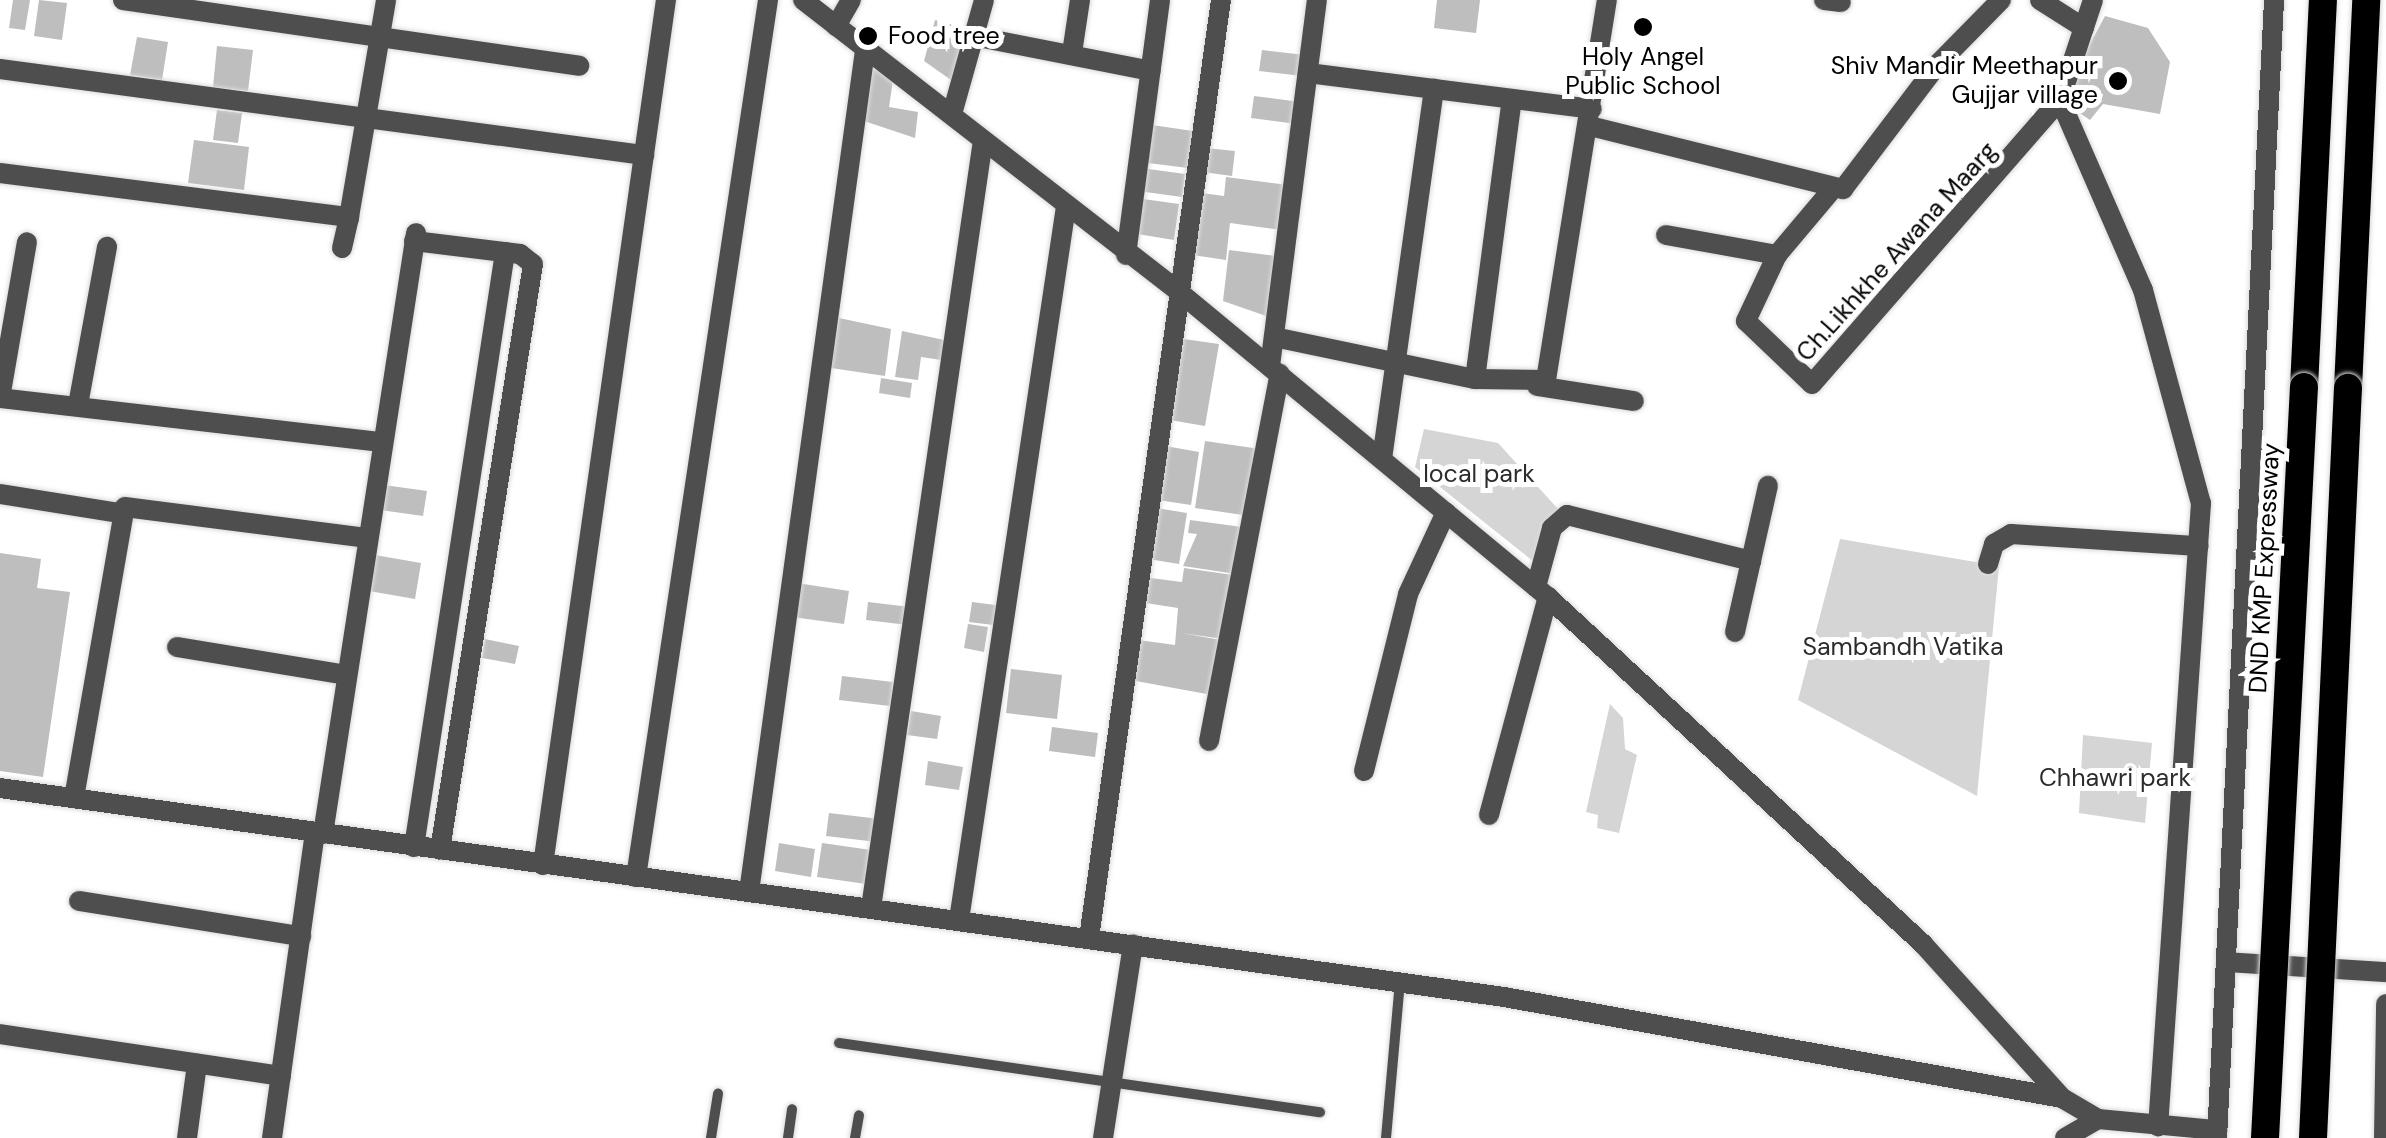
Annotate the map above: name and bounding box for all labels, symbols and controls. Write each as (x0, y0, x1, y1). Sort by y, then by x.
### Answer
marker: Holy Angel Public School (1632, 16, 1654, 38)
place label: Food tree (888, 21, 1000, 51)
marker: Food tree (857, 25, 879, 47)
place label: Holy Angel Public School (1565, 43, 1721, 102)
place label: Shiv Mandir Meethapur Gujjar village (1831, 52, 2098, 111)
marker: Shiv Mandir Meethapur Gujjar village (2107, 70, 2129, 92)
street label: Ch.Likhkhe Awana Maarg (1791, 136, 2003, 368)
street label: DND KMP Expressway (2243, 442, 2287, 694)
park label: local park (1423, 459, 1535, 489)
park label: Sambandh Vatika (1802, 632, 2004, 662)
park label: Chhawri park (2039, 763, 2191, 793)

